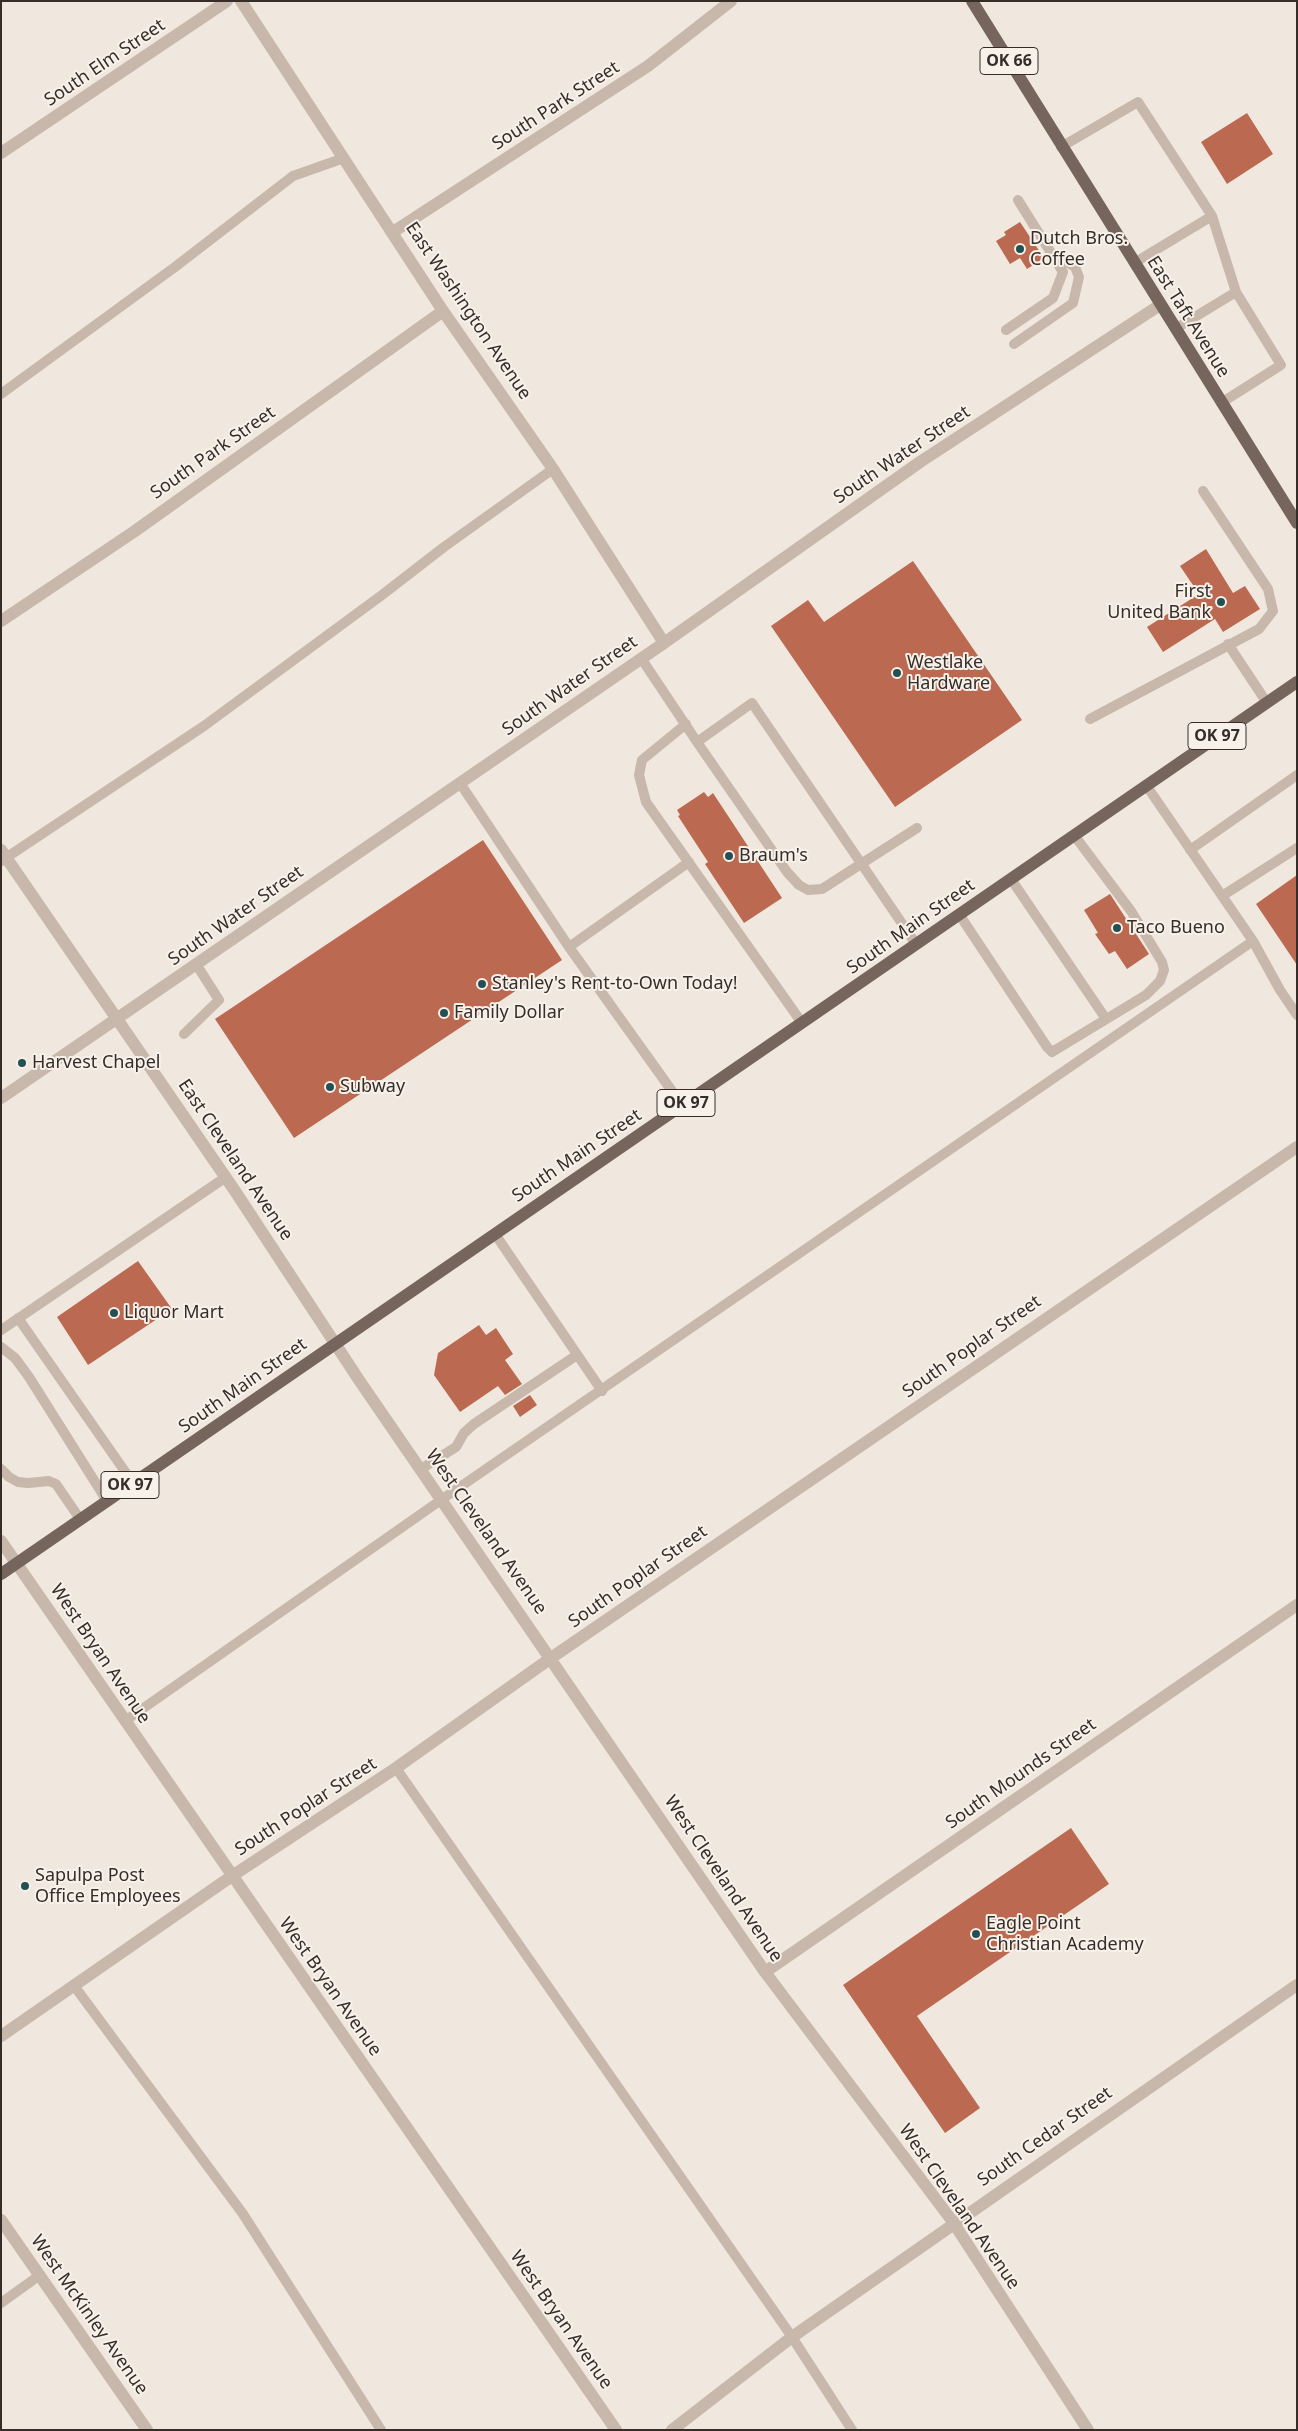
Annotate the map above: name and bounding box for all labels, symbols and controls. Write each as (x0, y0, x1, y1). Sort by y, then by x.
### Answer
street label: South Elm Street (41, 15, 169, 111)
road number: OK 66 (980, 48, 1038, 74)
street label: South Park Street (488, 57, 624, 155)
street label: East Washington Avenue (401, 218, 535, 404)
place label: Dutch Bros. Coffee (1030, 228, 1128, 270)
marker: Dutch Bros. Coffee (1014, 243, 1026, 255)
street label: East Taft Avenue (1142, 252, 1234, 382)
street label: South Water Street (830, 401, 974, 509)
street label: South Park Street (147, 402, 279, 504)
place label: First United Bank (1107, 581, 1211, 624)
marker: First United Bank (1215, 596, 1227, 608)
street label: South Water Street (498, 631, 642, 741)
place label: Westlake Hardware (907, 652, 990, 694)
marker: Westlake Hardware (891, 667, 903, 679)
road number: OK 97 (1188, 722, 1246, 749)
place label: Braum's (739, 845, 808, 867)
marker: Braum's (723, 850, 735, 862)
street label: South Water Street (164, 861, 308, 971)
street label: South Main Street (843, 875, 979, 979)
place label: Taco Bueno (1127, 917, 1225, 939)
marker: Taco Bueno (1111, 922, 1123, 934)
place label: Stanley's Rent-to-Own Today! (492, 973, 738, 995)
marker: Stanley's Rent-to-Own Today! (476, 978, 488, 990)
place label: Family Dollar (454, 1002, 564, 1024)
marker: Family Dollar (438, 1007, 450, 1019)
place label: Harvest Chapel (32, 1052, 160, 1074)
marker: Harvest Chapel (16, 1057, 28, 1069)
street label: East Cleveland Avenue (173, 1075, 297, 1245)
place label: Subway (340, 1076, 405, 1098)
marker: Subway (324, 1081, 336, 1093)
road number: OK 97 (657, 1090, 715, 1116)
street label: South Main Street (508, 1105, 646, 1207)
street label: South Poplar Street (899, 1291, 1045, 1403)
place label: Liquor Mart (124, 1302, 224, 1324)
marker: Liquor Mart (108, 1307, 120, 1319)
street label: South Main Street (175, 1334, 311, 1438)
street label: West Cleveland Avenue (421, 1445, 551, 1619)
road number: OK 97 (101, 1472, 159, 1498)
street label: South Poplar Street (565, 1521, 711, 1633)
street label: West Bryan Avenue (45, 1580, 155, 1728)
street label: South Mounds Street (942, 1714, 1100, 1834)
street label: South Poplar Street (231, 1753, 381, 1861)
street label: West Cleveland Avenue (659, 1792, 787, 1966)
place label: Sapulpa Post Office Employees (35, 1865, 181, 1908)
marker: Sapulpa Post Office Employees (19, 1880, 31, 1892)
place label: Eagle Point Christian Academy (986, 1913, 1144, 1956)
street label: West Bryan Avenue (274, 1914, 386, 2060)
marker: Eagle Point Christian Academy (970, 1928, 982, 1940)
street label: South Cedar Street (974, 2082, 1116, 2192)
street label: West Cleveland Avenue (894, 2120, 1024, 2294)
street label: West McKinley Avenue (26, 2231, 152, 2399)
street label: West Bryan Avenue (505, 2247, 617, 2393)

